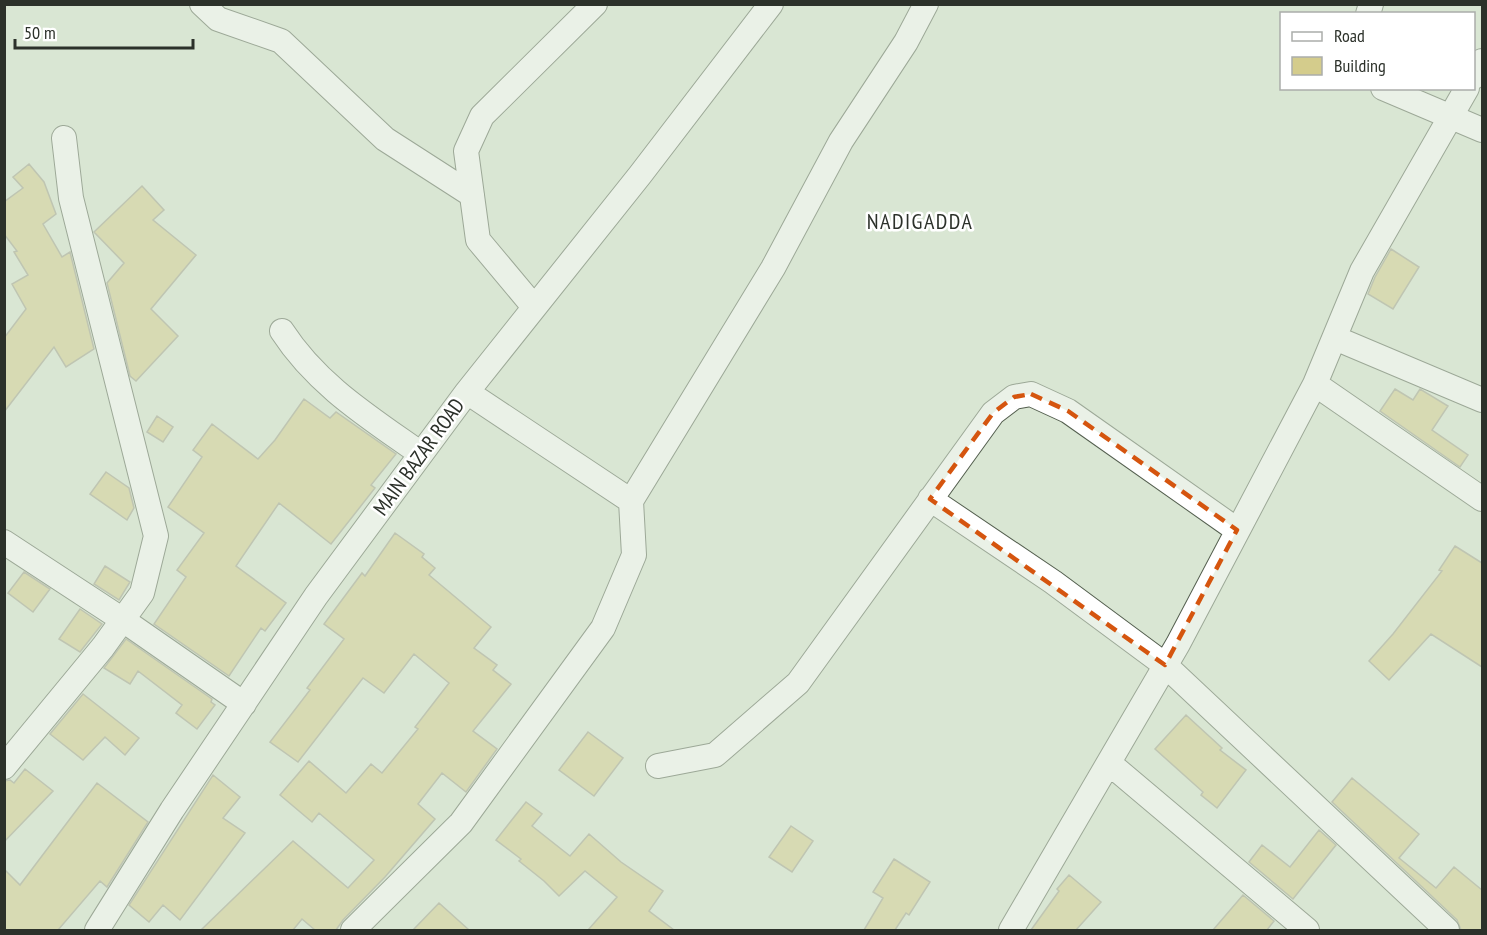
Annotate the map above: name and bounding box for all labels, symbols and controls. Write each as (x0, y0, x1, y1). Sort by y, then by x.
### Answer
scale bar (15, 12, 194, 50)
legend (1280, 12, 1475, 90)
text: 50 m (24, 21, 56, 44)
text: Road (1334, 24, 1365, 47)
text: Building (1334, 54, 1386, 77)
district label: NADIGADDA (867, 207, 973, 235)
street label: MAIN BAZAR ROAD (367, 393, 470, 521)

